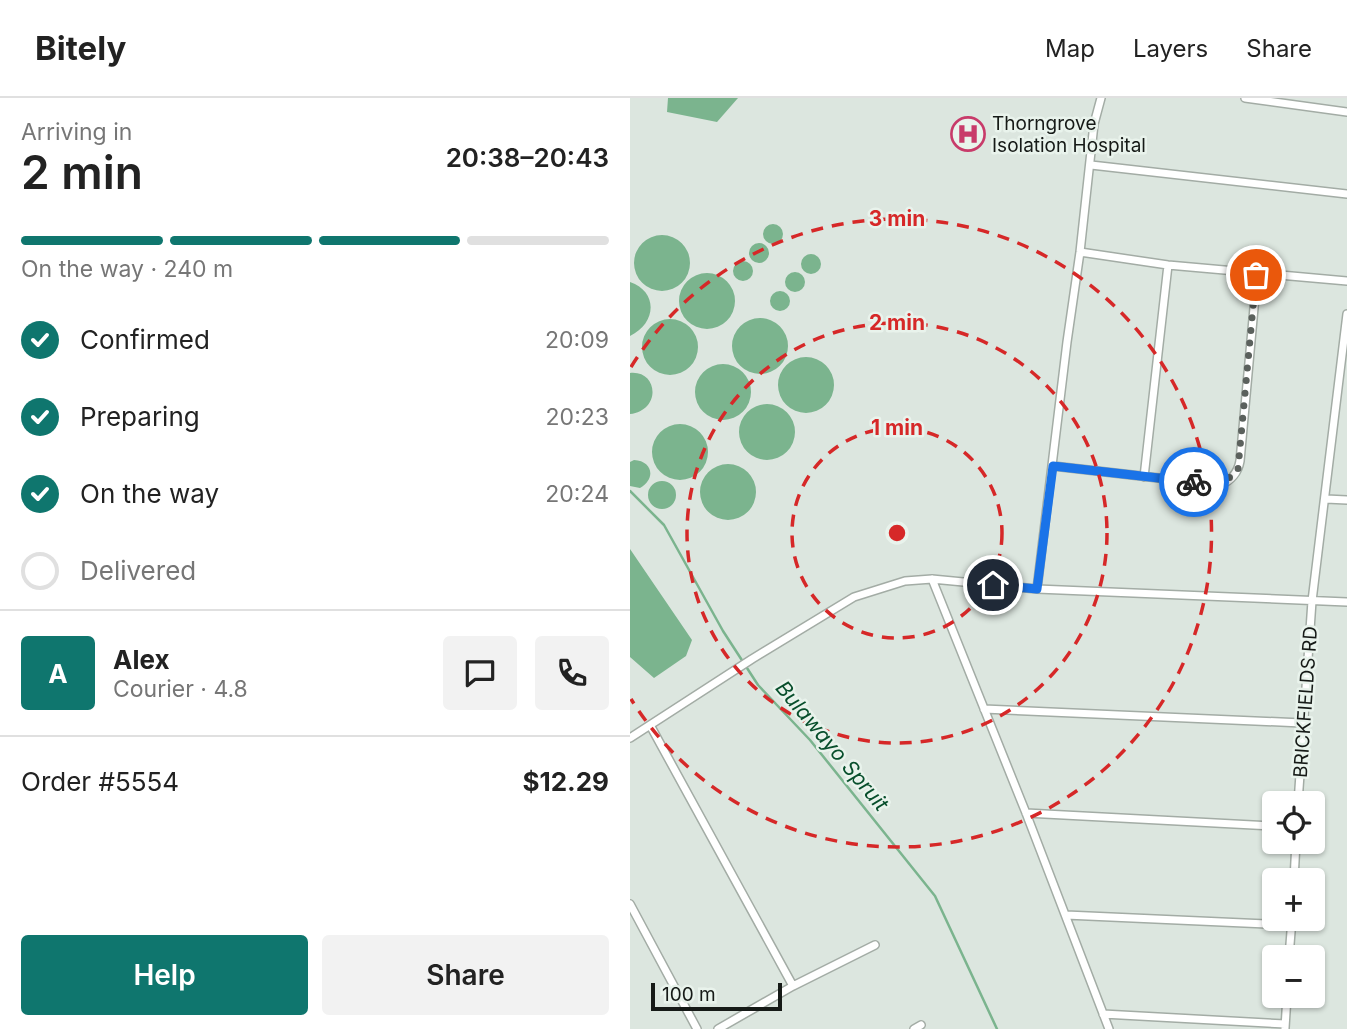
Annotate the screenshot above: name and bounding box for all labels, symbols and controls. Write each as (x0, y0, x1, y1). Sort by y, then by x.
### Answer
text: Bitely (35, 28, 126, 68)
text: Map (1045, 34, 1095, 63)
text: Layers (1133, 34, 1208, 63)
text: Share (1246, 34, 1312, 63)
place label: Thorngrove Isolation Hospital (992, 112, 1146, 157)
hospital icon: Thorngrove Isolation Hospital (949, 115, 987, 153)
text: Arriving in (21, 118, 132, 146)
text: 20:38–20:43 (446, 142, 609, 173)
text: 2 min (21, 144, 143, 200)
text: 3 min (869, 206, 925, 231)
pin (1226, 245, 1286, 305)
text: On the way · 240 m (21, 255, 233, 283)
icon: bag (1237, 256, 1275, 294)
text: 2 min (869, 310, 925, 335)
icon: check (21, 321, 59, 359)
text: Confirmed (80, 324, 210, 355)
text: 20:09 (545, 326, 609, 354)
icon: check (21, 398, 59, 436)
text: Preparing (80, 401, 200, 432)
text: 20:23 (546, 403, 609, 431)
text: 1 min (871, 415, 923, 440)
courier (1159, 447, 1229, 517)
icon: bike (1175, 463, 1213, 501)
icon: check (21, 475, 59, 513)
text: On the way (80, 478, 219, 509)
text: 20:24 (545, 480, 609, 508)
centre of rings (885, 521, 909, 545)
text: Delivered (80, 555, 196, 586)
pin (963, 555, 1023, 615)
icon: home (974, 566, 1012, 604)
street label: BRICKFIELDS RD (1289, 625, 1322, 779)
button: chat (443, 636, 517, 710)
button: phone (535, 636, 609, 710)
text: Alex (113, 644, 170, 675)
text: A (48, 658, 68, 689)
text: Courier · 4.8 (113, 675, 248, 703)
water label: Bulawayo Spruit (771, 676, 895, 817)
text: Order #5554 (21, 766, 179, 797)
text: $12.29 (522, 766, 609, 797)
map controls (1262, 791, 1325, 1008)
button: locate (1262, 791, 1325, 854)
button: + (1262, 868, 1325, 931)
button: Help (21, 935, 308, 1015)
button: Share (322, 935, 609, 1015)
button: − (1262, 945, 1325, 1008)
scale bar (651, 980, 782, 1012)
text: 100 m (662, 983, 716, 1006)

